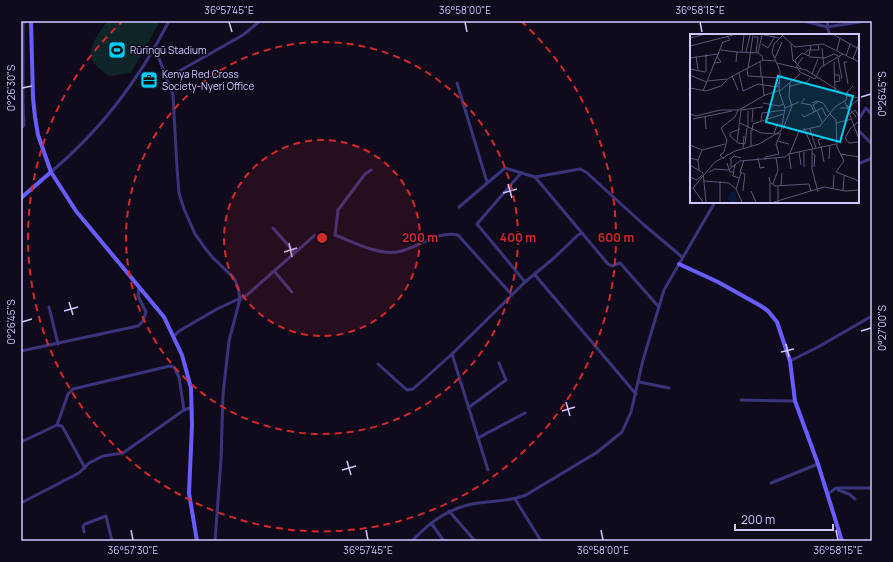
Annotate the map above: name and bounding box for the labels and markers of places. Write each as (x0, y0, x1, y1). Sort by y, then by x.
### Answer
sports icon: Rũrĩngũ Stadium (107, 40, 127, 60)
place label: Rũrĩngũ Stadium (130, 43, 206, 57)
place label: Kenya Red Cross Society-Nyeri Office (162, 67, 254, 93)
office icon: Kenya Red Cross Society-Nyeri Office (139, 70, 159, 90)
centre of rings (315, 231, 329, 245)

